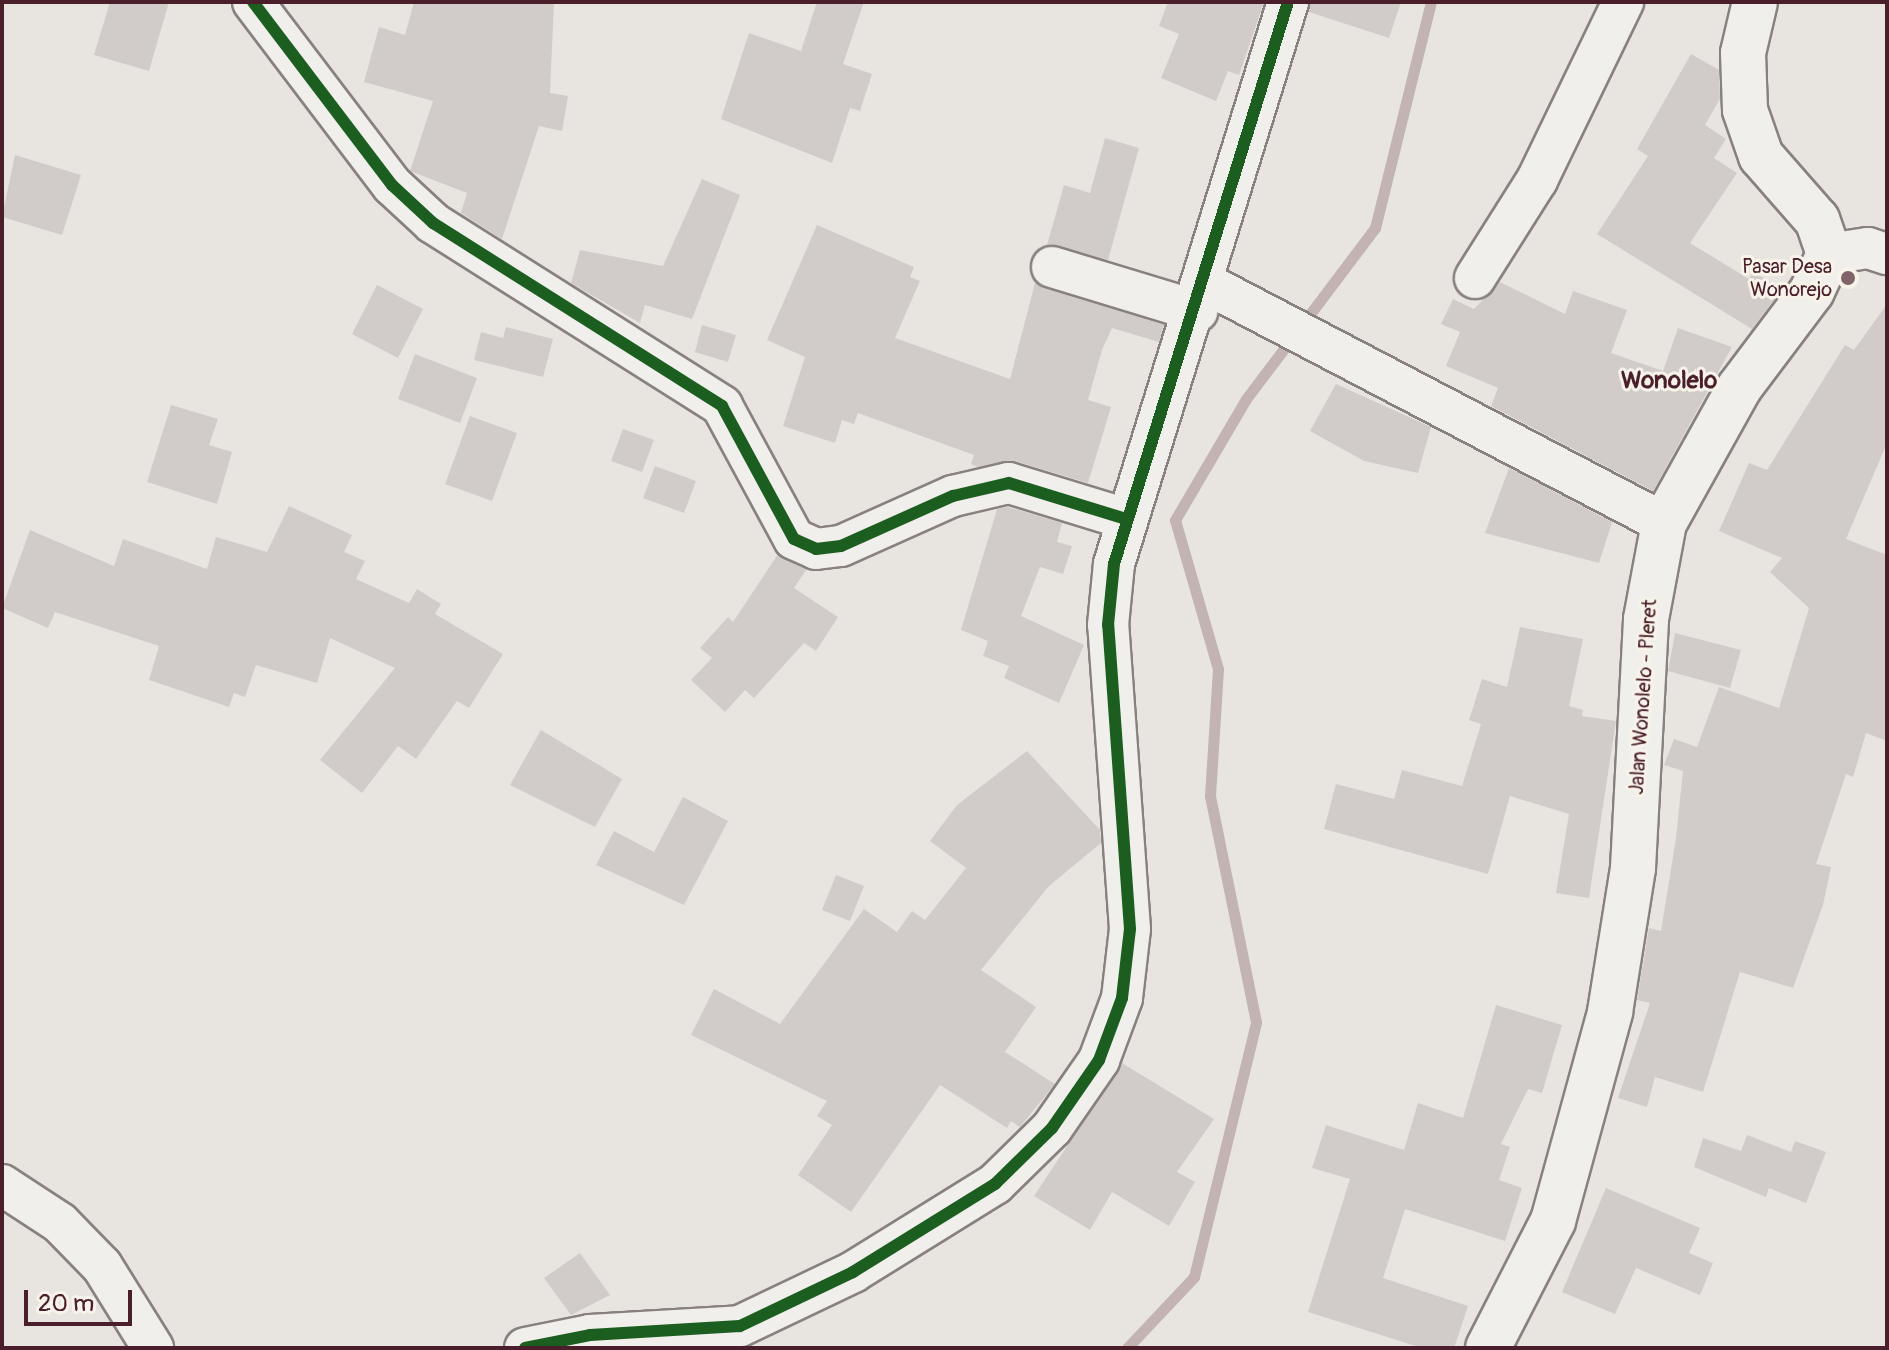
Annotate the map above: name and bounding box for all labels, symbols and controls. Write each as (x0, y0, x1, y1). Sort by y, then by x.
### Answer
place label: Pasar Desa Wonorejo (1742, 254, 1832, 301)
marker: Pasar Desa Wonorejo (1839, 269, 1857, 287)
district label: Wonolelo (1621, 367, 1717, 395)
street label: Jalan Wonolelo - Pleret (1624, 599, 1662, 795)
scale bar (28, 1274, 136, 1324)
text: 20 m (38, 1289, 94, 1318)

